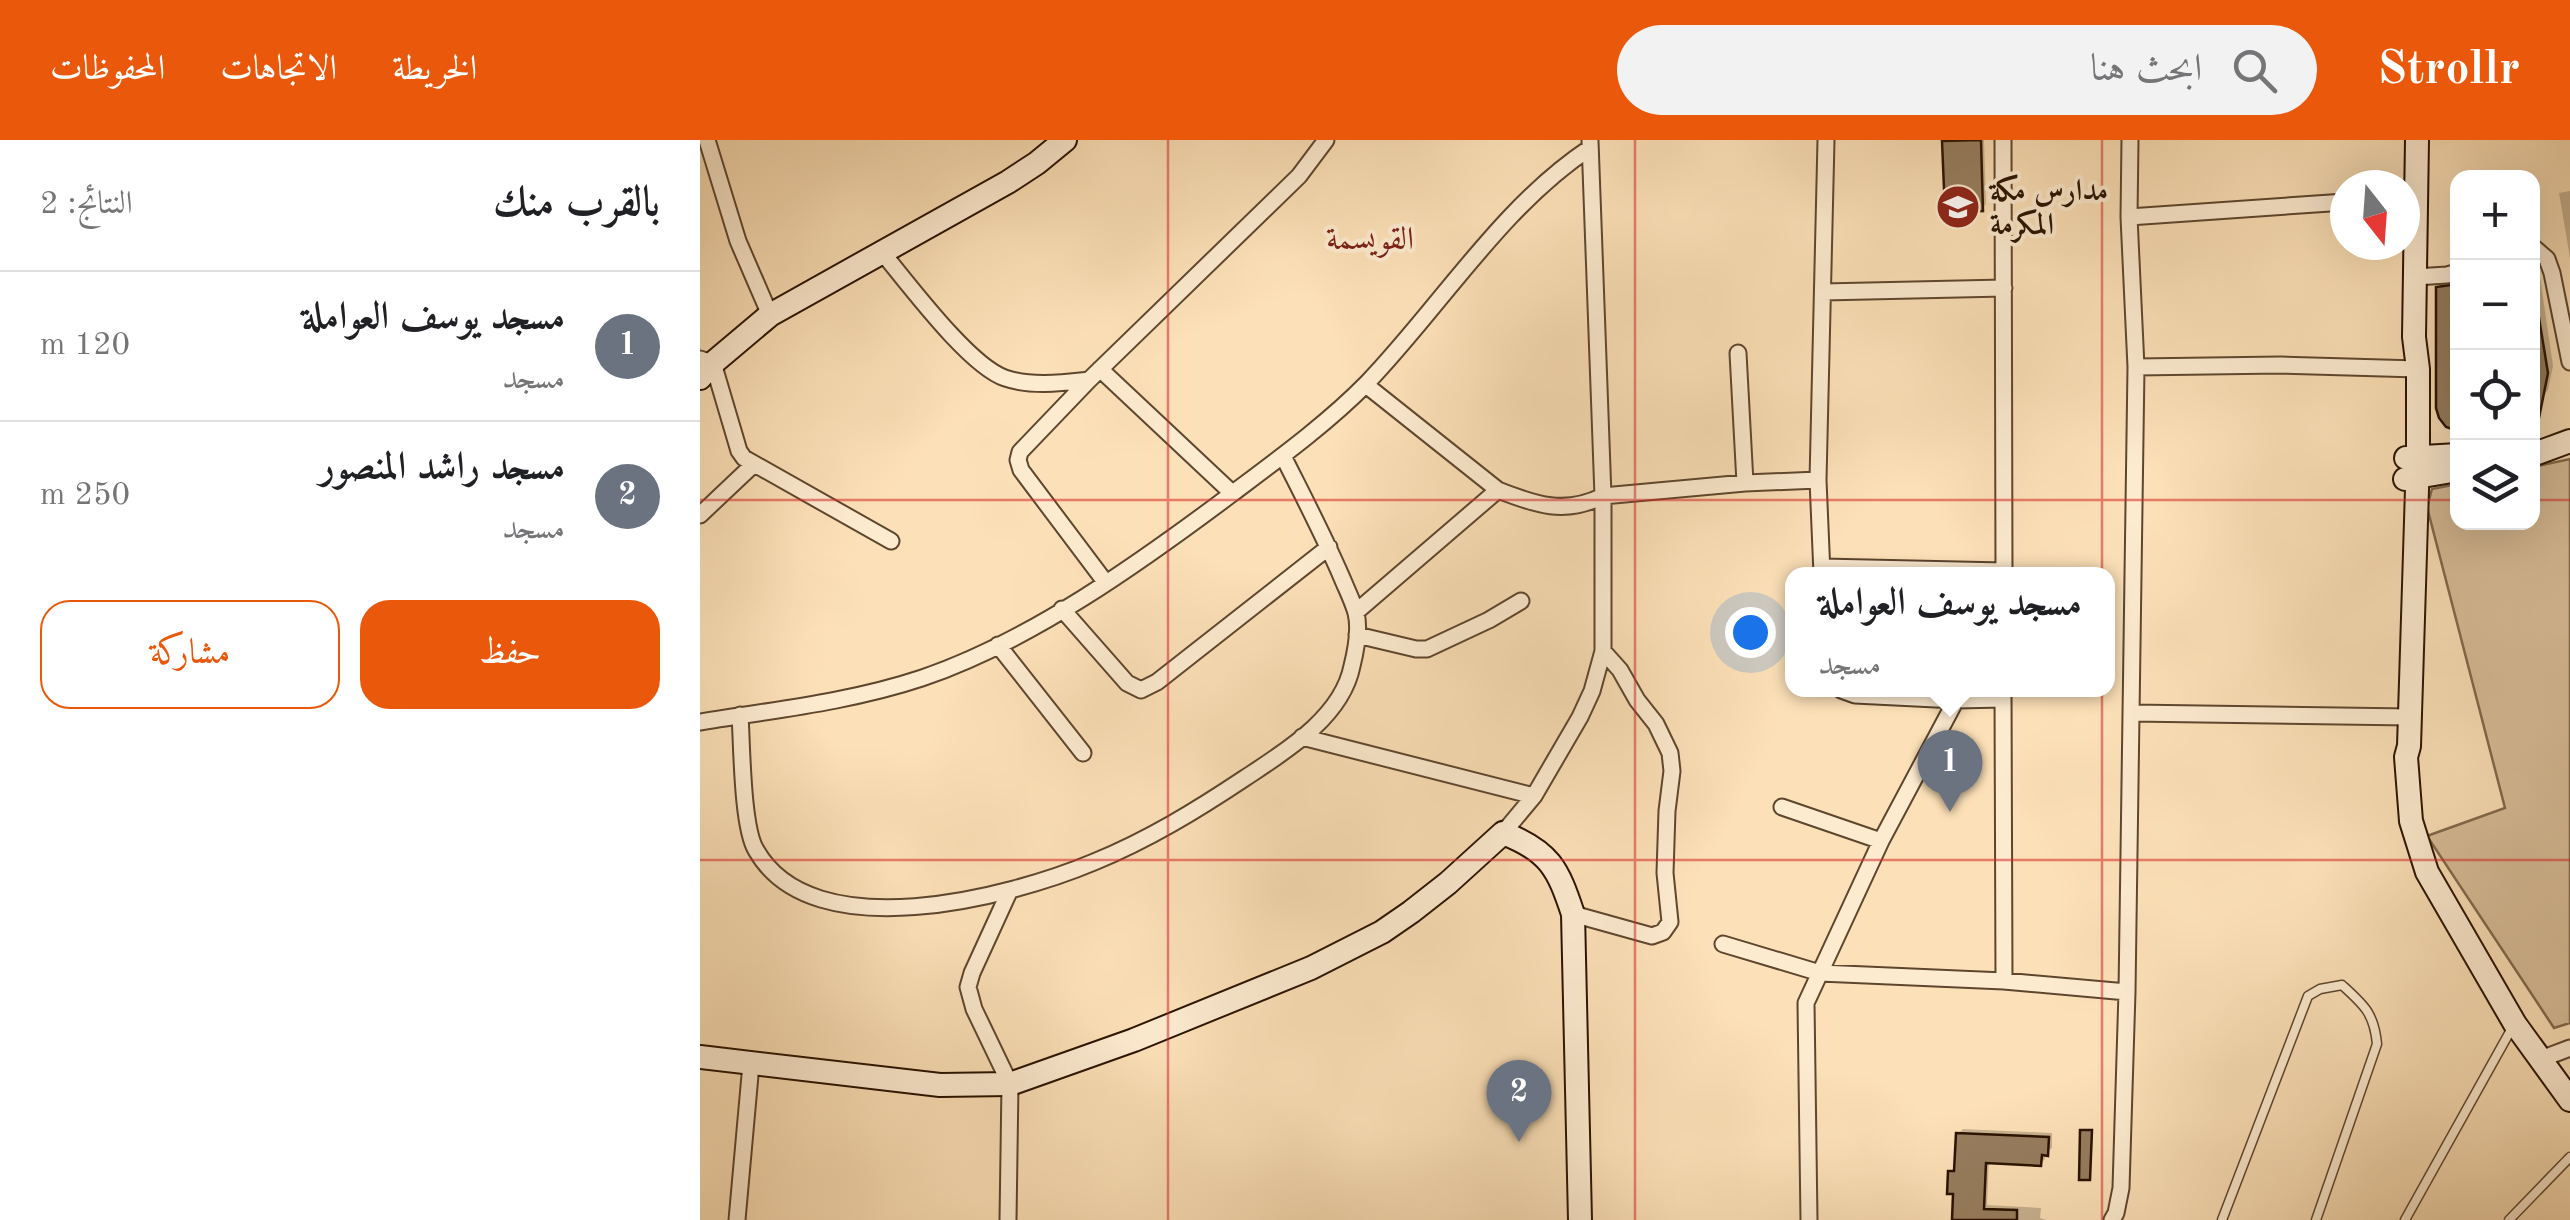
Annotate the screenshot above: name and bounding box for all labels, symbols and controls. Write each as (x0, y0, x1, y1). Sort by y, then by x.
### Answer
search box (1617, 25, 2317, 115)
icon: search (2227, 43, 2282, 98)
text: Strollr (2377, 46, 2520, 94)
text: ابحث هنا (2090, 51, 2202, 89)
text: المحفوظات (50, 52, 165, 87)
text: الاتجاهات (220, 52, 337, 87)
text: الخريطة (392, 52, 477, 87)
north arrow (2330, 170, 2420, 260)
map controls (2450, 170, 2540, 530)
button: + (2450, 170, 2540, 260)
place label: مدارس مكة المكرمة (1988, 174, 2108, 243)
text: بالقرب منك (493, 183, 660, 225)
school or university icon: مدارس مكة المكرمة (1935, 184, 1981, 230)
text: النتائج: 2 (40, 189, 133, 221)
district label: القويسمة (1326, 225, 1414, 258)
button: − (2450, 260, 2540, 350)
text: مسجد يوسف العواملة (302, 299, 565, 337)
text: 120 m (40, 330, 130, 362)
text: 1 (618, 330, 637, 362)
button: locate (2450, 350, 2540, 440)
text: مسجد (502, 364, 565, 396)
button: layers (2450, 440, 2540, 530)
text: مسجد راشد المنصور (320, 449, 565, 487)
text: 250 m (40, 480, 130, 512)
text: 2 (618, 480, 637, 512)
text: مسجد (502, 514, 565, 546)
popup (1785, 567, 2115, 697)
text: مسجد يوسف العواملة (1818, 585, 2082, 623)
button: مشاركة (40, 600, 340, 709)
button: حفظ (360, 600, 660, 709)
your location (1725, 607, 1776, 658)
text: مسجد (1818, 650, 1881, 682)
pin: 1 (1918, 730, 1982, 812)
pin: 2 (1486, 1060, 1552, 1142)

